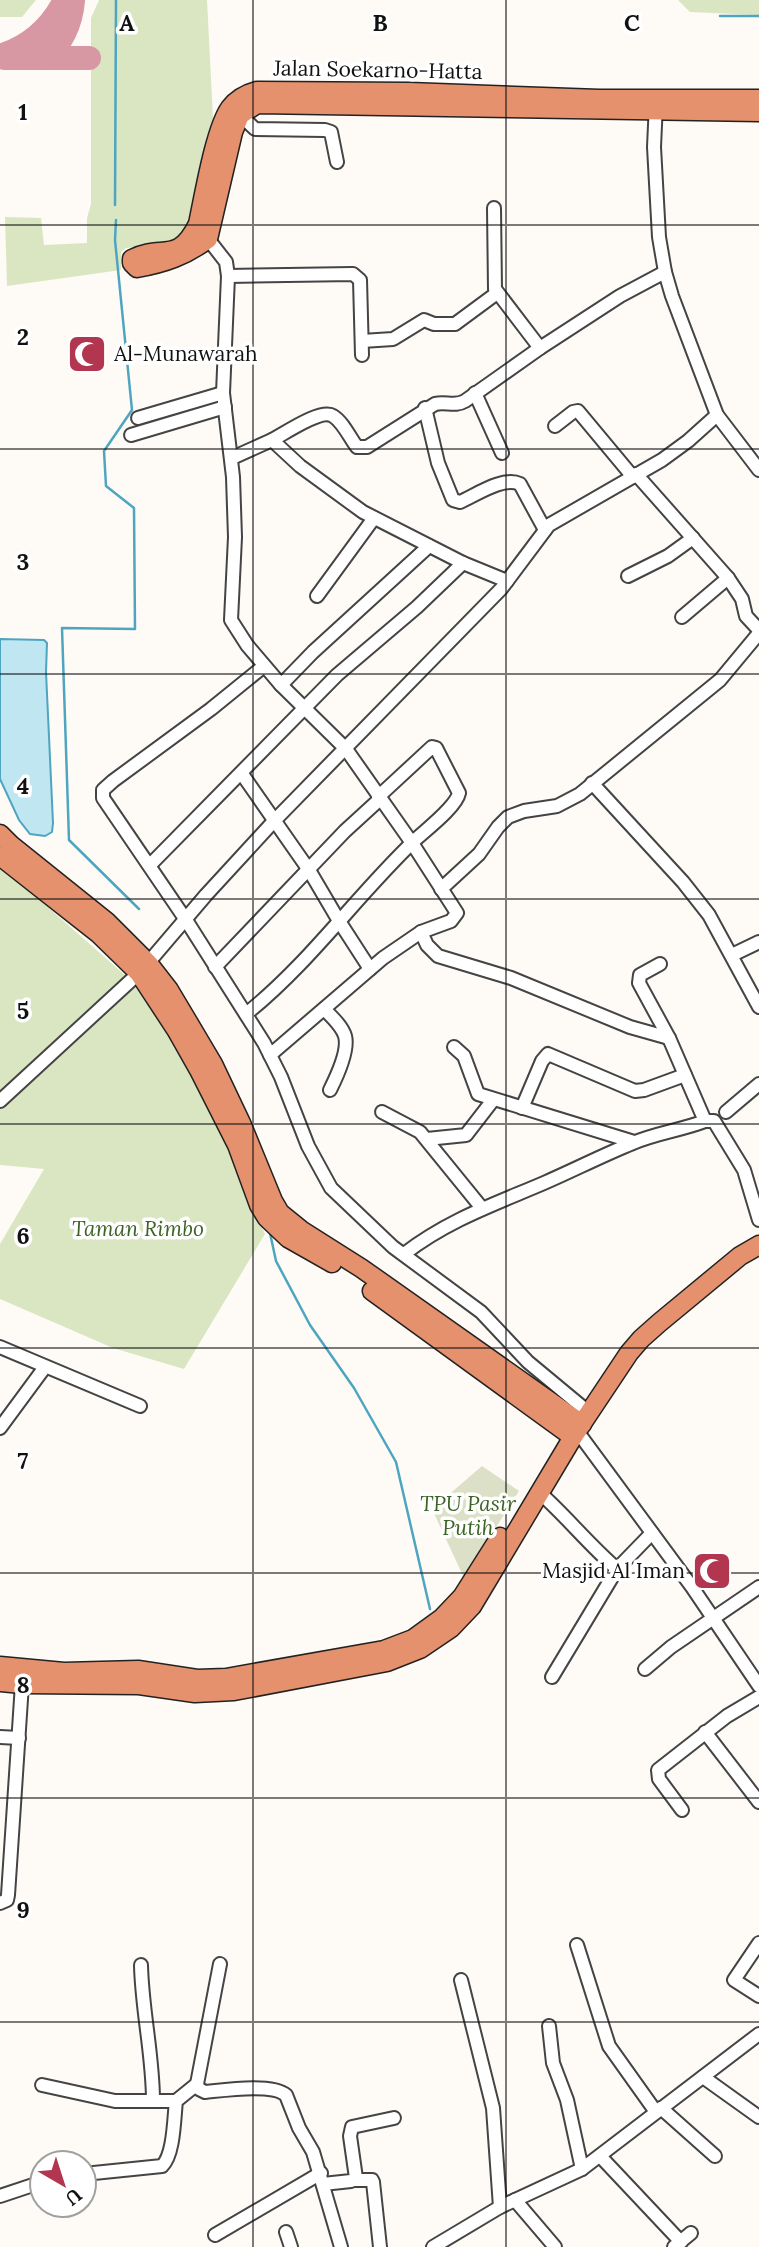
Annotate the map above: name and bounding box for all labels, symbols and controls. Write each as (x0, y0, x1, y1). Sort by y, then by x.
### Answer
text: A (119, 8, 135, 37)
text: B (372, 8, 388, 37)
text: C (624, 8, 640, 37)
street label: Jalan Soekarno-Hatta (272, 54, 483, 85)
text: 1 (18, 97, 28, 126)
text: 2 (17, 322, 29, 351)
mosque icon: Al-Munawarah (66, 333, 108, 375)
place label: Al-Munawarah (113, 340, 258, 367)
text: 3 (17, 547, 29, 576)
text: 4 (17, 771, 29, 800)
text: 5 (17, 996, 29, 1025)
park label: Taman Rimbo (72, 1215, 204, 1242)
text: 6 (16, 1221, 30, 1250)
text: 7 (18, 1446, 29, 1475)
park label: TPU Pasir Putih (420, 1490, 516, 1541)
mosque icon: Masjid Al Iman (691, 1550, 733, 1592)
place label: Masjid Al Iman (542, 1557, 685, 1584)
text: 8 (16, 1670, 30, 1699)
text: 9 (16, 1895, 30, 1924)
north arrow (28, 2149, 98, 2219)
text: U (61, 2183, 87, 2211)

